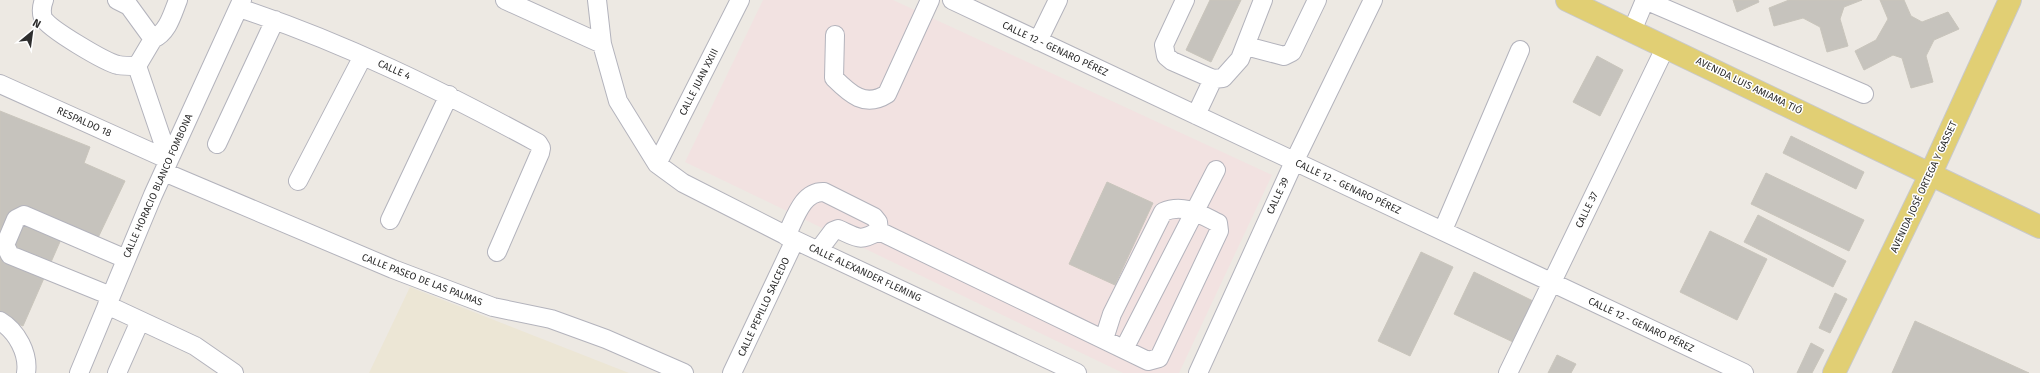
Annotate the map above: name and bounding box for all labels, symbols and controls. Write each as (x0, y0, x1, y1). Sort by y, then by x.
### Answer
north arrow (12, 12, 52, 52)
text: N (30, 16, 43, 31)
street label: CALLE 12 - GENARO PÉREZ (1000, 17, 1111, 79)
street label: CALLE JUAN XXIII (677, 46, 721, 118)
street label: AVENIDA LUIS AMIAMA TIÓ (1694, 53, 1805, 117)
street label: CALLE 4 (376, 57, 413, 83)
street label: RESPALDO 18 (55, 105, 114, 140)
street label: CALLE HORACIO BLANCO FOMBONA (121, 112, 195, 260)
street label: AVENIDA JOSÉ ORTEGA Y GASSET (1886, 118, 1960, 255)
street label: CALLE 12 - GENARO PÉREZ (1293, 155, 1404, 217)
street label: CALLE 39 (1264, 176, 1292, 216)
street label: CALLE 37 (1573, 189, 1601, 230)
street label: CALLE ALEXANDER FLEMING (807, 242, 923, 304)
street label: CALLE PASEO DE LAS PALMAS (360, 251, 485, 309)
street label: CALLE PEPILLO SALCEDO (736, 255, 792, 359)
street label: CALLE 12 - GENARO PÉREZ (1586, 293, 1697, 355)

